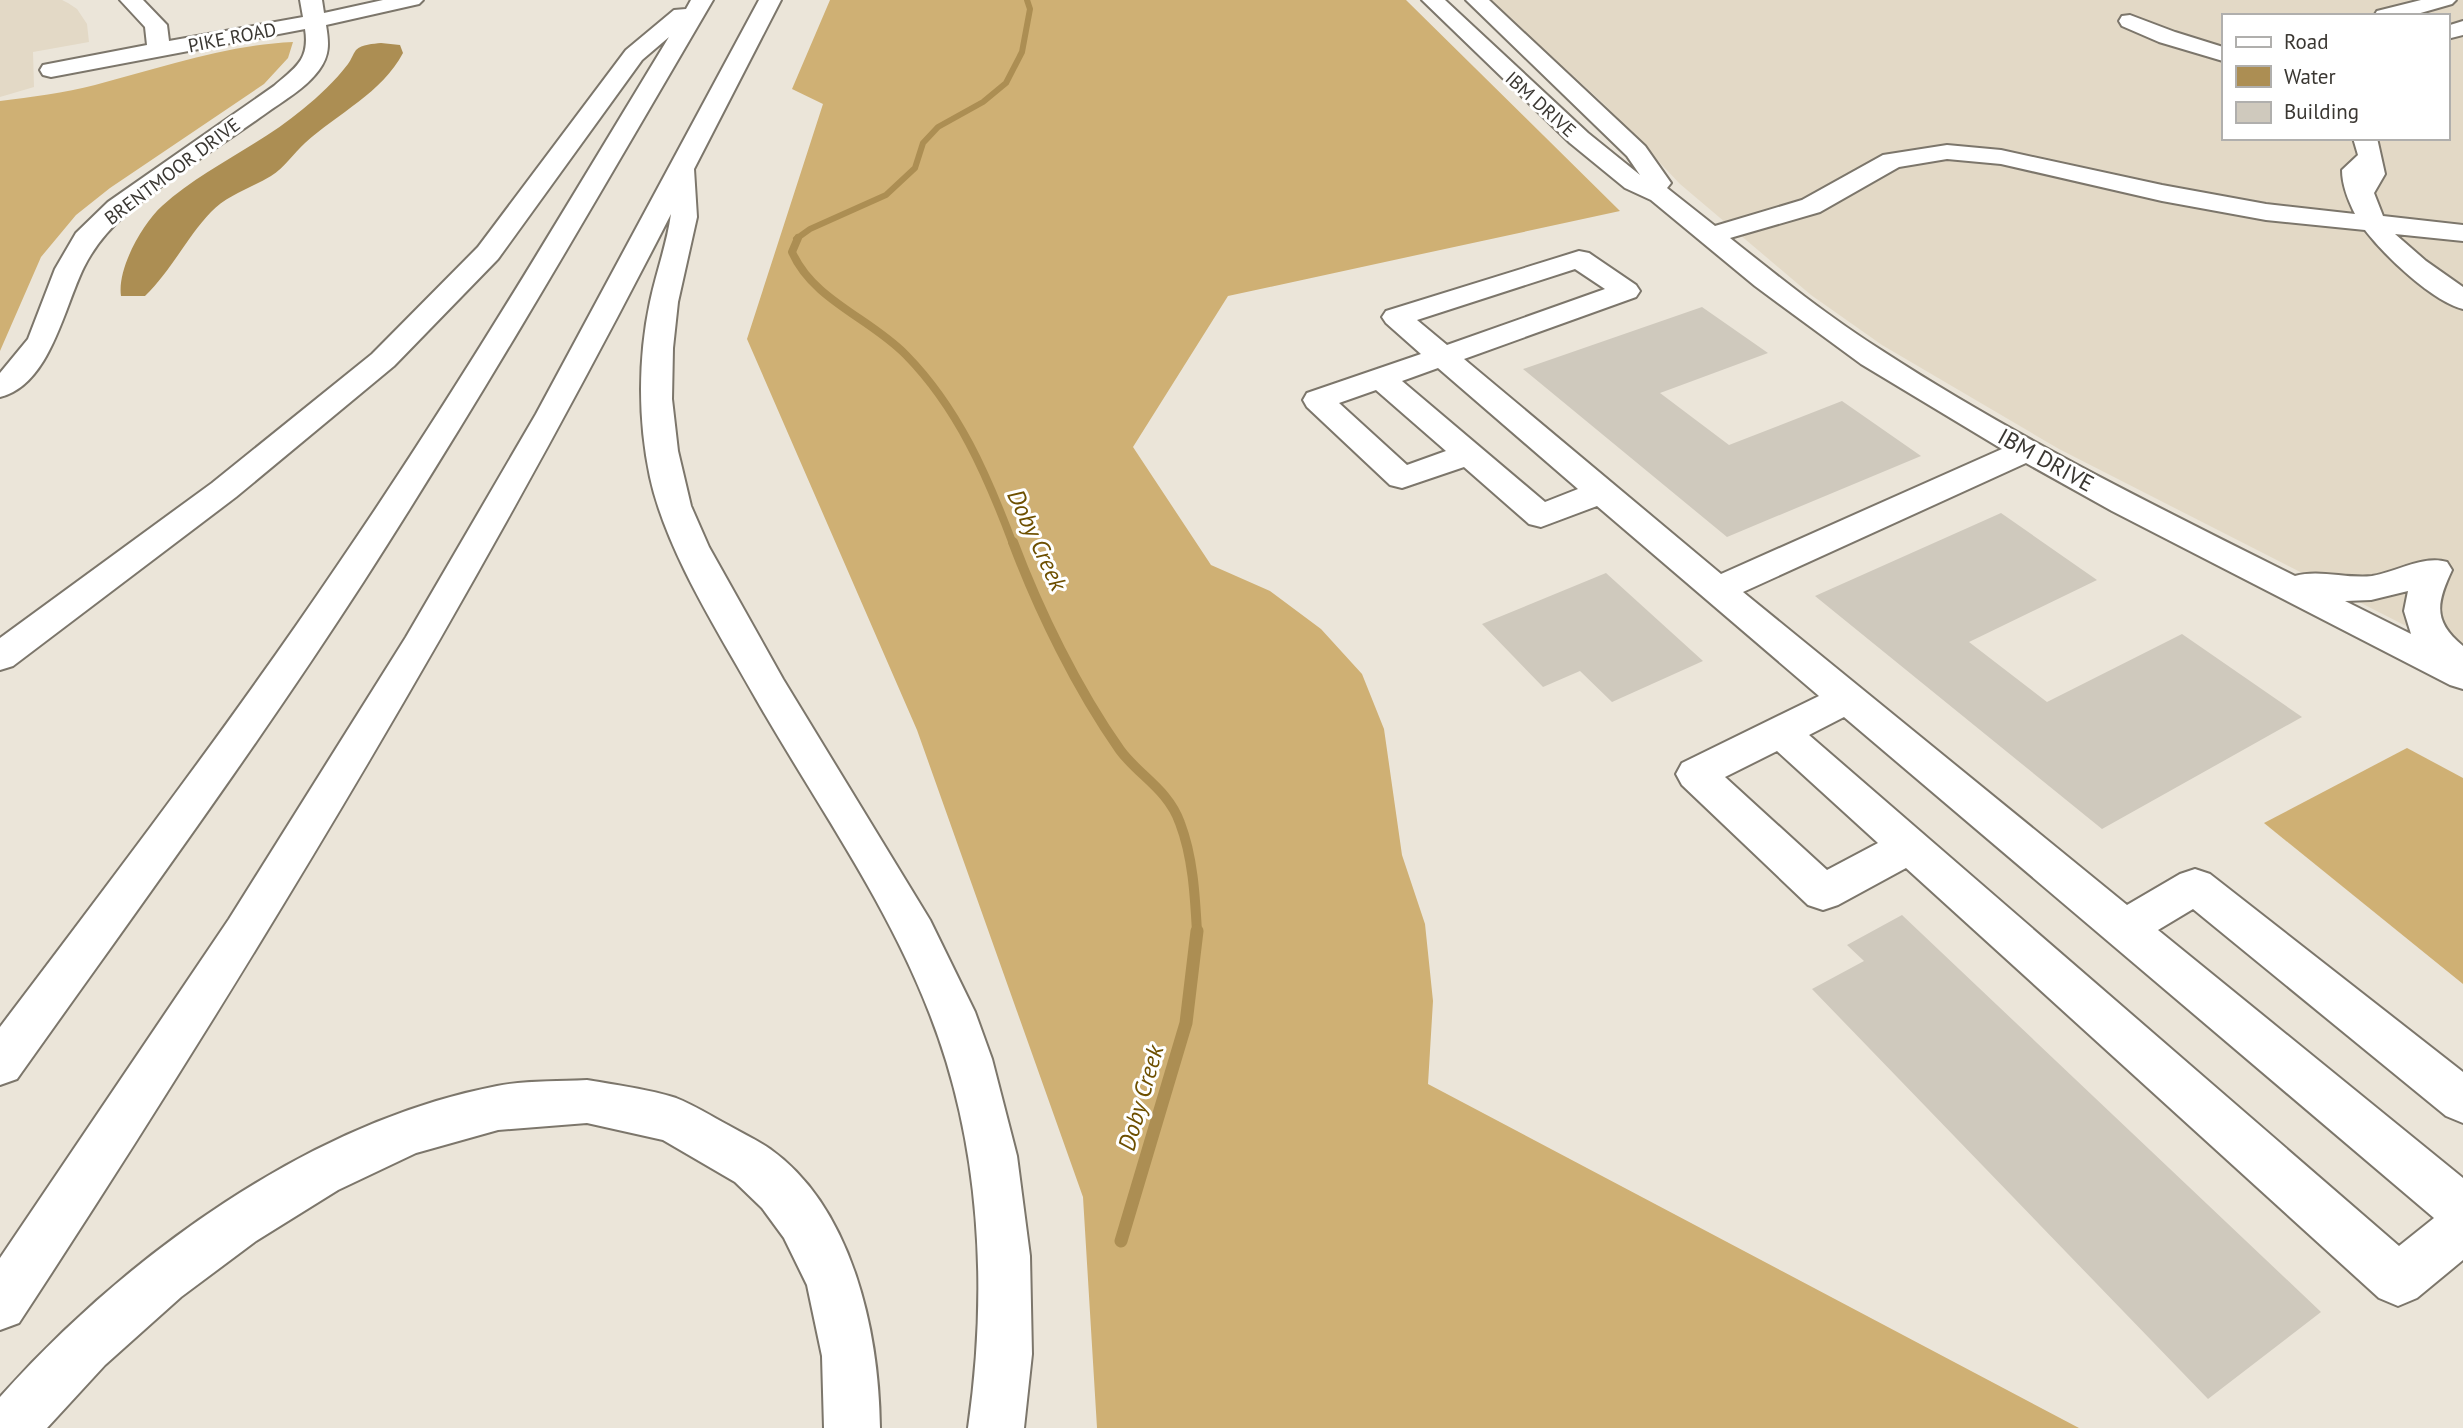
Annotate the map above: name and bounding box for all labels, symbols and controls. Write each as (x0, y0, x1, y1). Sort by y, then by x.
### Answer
legend (2222, 14, 2449, 140)
street label: PIKE ROAD (186, 17, 278, 57)
text: Road (2284, 28, 2328, 55)
text: Water (2284, 63, 2336, 90)
street label: IBM DRIVE (1501, 66, 1581, 142)
text: Building (2284, 98, 2359, 125)
street label: BRENTMOOR DRIVE (99, 112, 245, 230)
street label: IBM DRIVE (1993, 421, 2099, 498)
water label: Doby Creek (1000, 484, 1075, 597)
water label: Doby Creek (1111, 1040, 1171, 1154)

